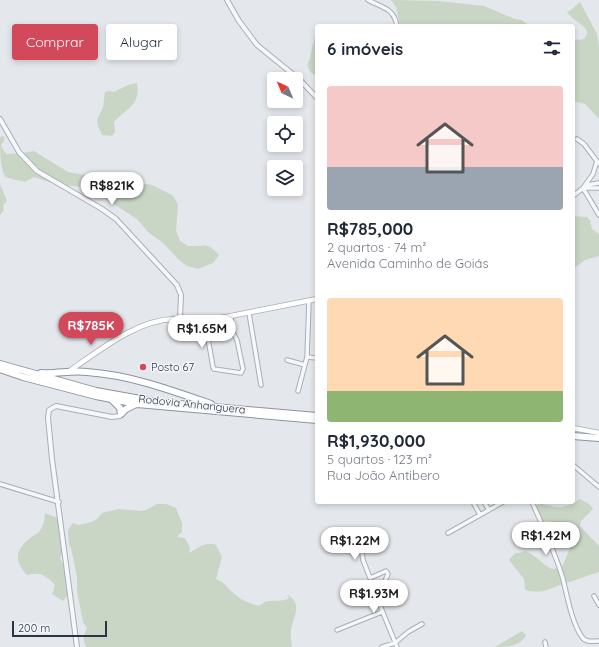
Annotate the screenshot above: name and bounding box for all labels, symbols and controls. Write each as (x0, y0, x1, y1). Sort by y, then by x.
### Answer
chip: Comprar (12, 24, 98, 60)
chip: Alugar (106, 24, 177, 60)
icon: filters (541, 37, 563, 59)
text: 6 imóveis (327, 38, 403, 59)
north arrow (267, 72, 303, 108)
map controls (267, 72, 303, 196)
icon: home (409, 112, 481, 184)
button: locate (267, 116, 303, 152)
button: layers (267, 160, 303, 196)
pin: R$821K (79, 172, 145, 206)
text: R$821K (90, 177, 134, 193)
text: R$785,000 (327, 218, 413, 239)
text: 2 quartos · 74 m² (327, 239, 426, 255)
text: Avenida Caminho de Goiás (327, 255, 489, 271)
pin: R$785K (58, 312, 124, 346)
pin: R$1.65M (165, 315, 239, 349)
text: R$785K (68, 317, 114, 333)
text: R$1.65M (177, 320, 227, 336)
icon: home (409, 324, 481, 396)
place label: Posto 67 (151, 360, 194, 374)
marker: Posto 67 (138, 362, 148, 372)
street label: Rodovia Anhanguera (138, 391, 246, 417)
text: R$1,930,000 (327, 430, 425, 451)
text: 5 quartos · 123 m² (327, 451, 432, 467)
text: Rua João Antibero (327, 467, 440, 483)
pin: R$1.42M (509, 522, 583, 556)
pin: R$1.22M (318, 527, 392, 561)
text: R$1.42M (521, 527, 571, 543)
text: R$1.22M (330, 532, 380, 548)
pin: R$1.93M (337, 580, 411, 614)
text: R$1.93M (349, 585, 399, 601)
scale bar (12, 619, 107, 638)
text: 200 m (18, 621, 50, 635)

